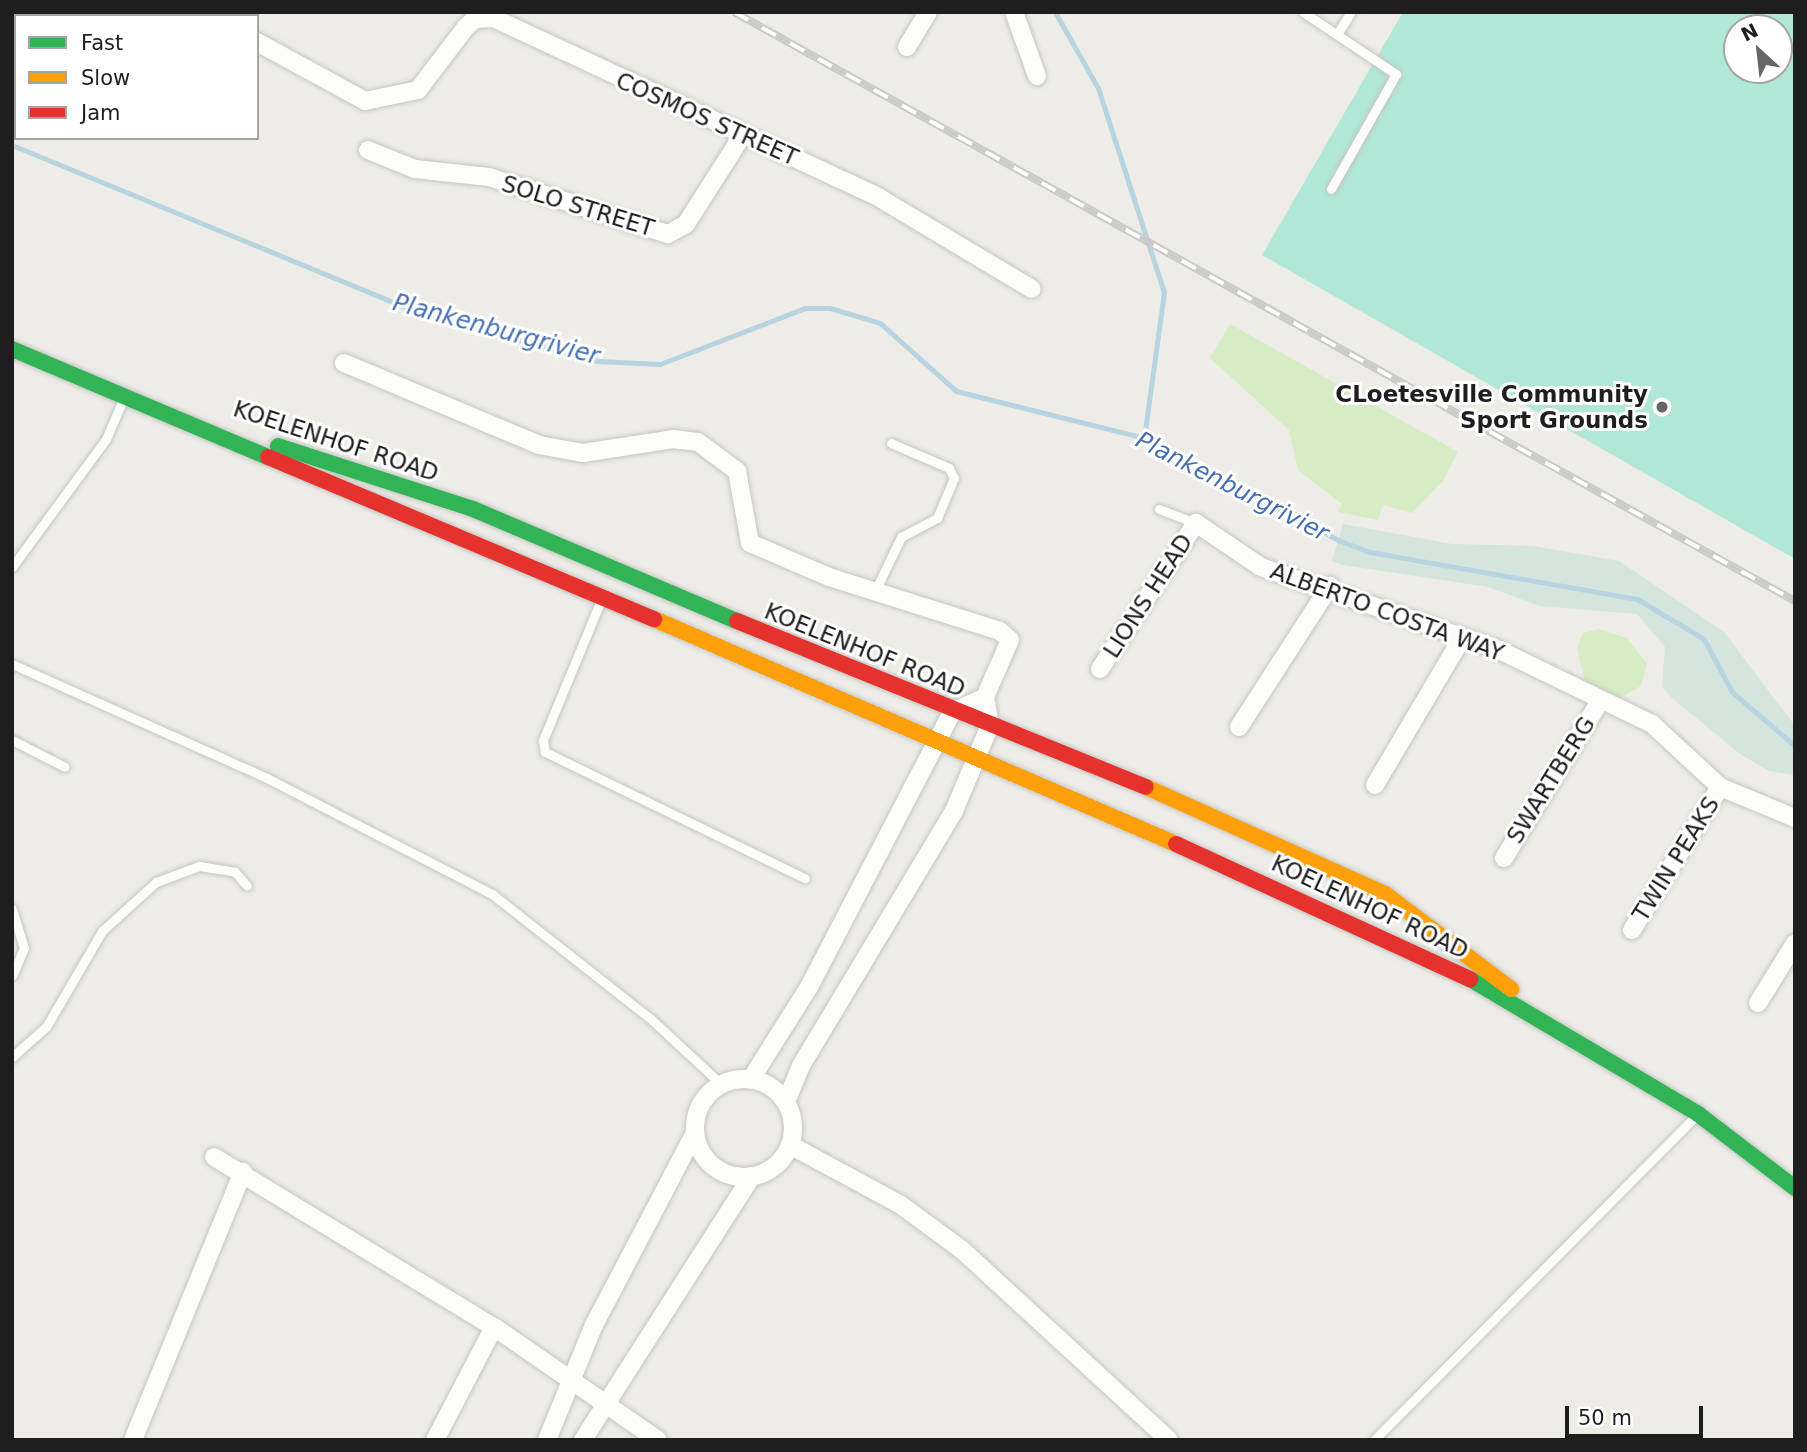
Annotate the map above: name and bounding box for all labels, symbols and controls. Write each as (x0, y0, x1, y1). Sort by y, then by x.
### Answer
legend (14, 14, 259, 140)
north arrow (1723, 14, 1793, 84)
text: N (1737, 19, 1761, 45)
text: Fast (81, 31, 123, 55)
text: Slow (81, 66, 130, 90)
street label: COSMOS STREET (612, 66, 802, 172)
text: Jam (81, 101, 121, 125)
street label: SOLO STREET (498, 170, 658, 242)
water label: Plankenburgrivier (390, 289, 602, 371)
place label: CLoetesville Community Sport Grounds (1335, 380, 1648, 434)
street label: KOELENHOF ROAD (230, 395, 442, 487)
marker: CLoetesville Community Sport Grounds (1654, 399, 1670, 415)
water label: Plankenburgrivier (1131, 426, 1333, 548)
street label: LIONS HEAD (1098, 529, 1198, 663)
street label: ALBERTO COSTA WAY (1267, 557, 1507, 667)
street label: KOELENHOF ROAD (761, 597, 969, 703)
street label: SWARTBERG (1501, 712, 1601, 848)
street label: TWIN PEAKS (1627, 792, 1725, 926)
street label: KOELENHOF ROAD (1267, 849, 1473, 965)
scale bar (1569, 1392, 1707, 1436)
text: 50 m (1578, 1406, 1632, 1430)

